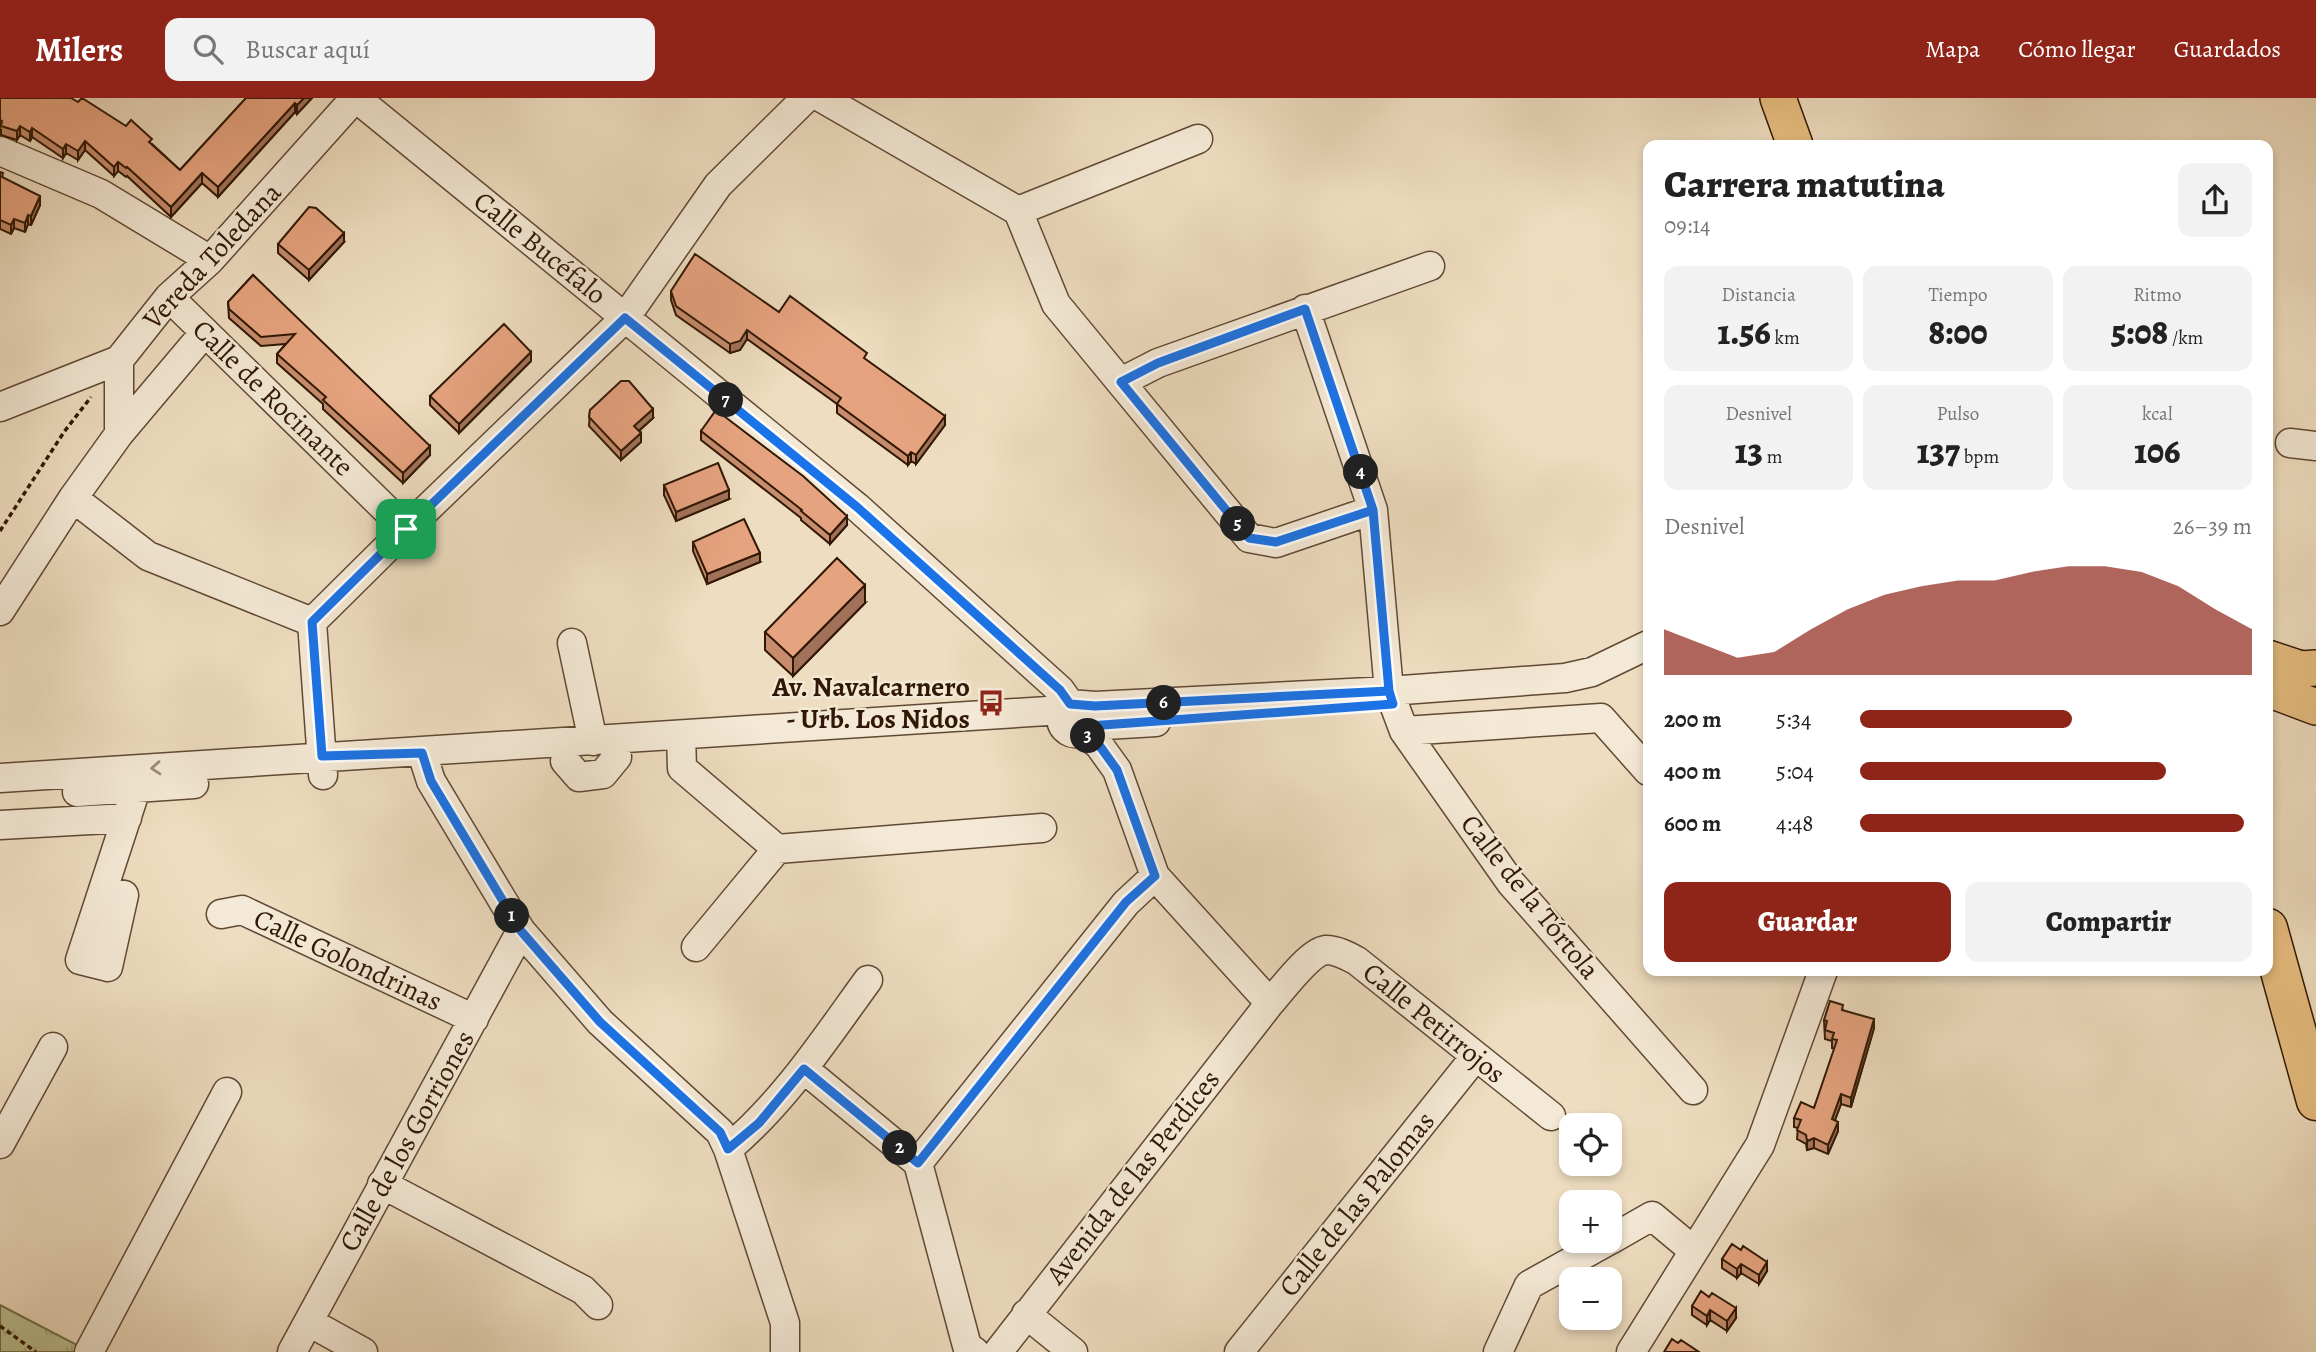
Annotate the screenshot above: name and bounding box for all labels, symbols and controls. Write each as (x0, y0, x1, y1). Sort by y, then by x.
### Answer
search box (165, 18, 655, 81)
text: Milers (35, 27, 123, 72)
icon: search (189, 30, 227, 68)
text: Buscar aquí (245, 32, 370, 67)
text: Mapa (1925, 33, 1980, 65)
text: Cómo llegar (2018, 33, 2136, 65)
text: Guardados (2174, 33, 2281, 65)
text: Carrera matutina (1664, 158, 1945, 210)
button: share (2178, 163, 2252, 237)
street label: Vereda Toledana (133, 174, 290, 338)
street label: Calle Bucéfalo (465, 183, 615, 313)
text: 09:14 (1664, 210, 1710, 241)
text: Distancia (1722, 282, 1796, 308)
text: Tiempo (1929, 282, 1987, 308)
text: Ritmo (2133, 282, 2181, 308)
text: 1.56 (1718, 308, 1771, 356)
text: 8:00 (1928, 308, 1988, 356)
text: 5:08 (2111, 308, 2168, 356)
street label: Calle de Rocinante (184, 311, 362, 485)
text: km (1771, 325, 1800, 351)
text: /km (2168, 325, 2203, 351)
pin: 7 (708, 382, 744, 418)
text: 7 (721, 386, 730, 412)
text: Desnivel (1725, 401, 1792, 427)
text: Pulso (1937, 401, 1979, 427)
text: kcal (2142, 401, 2173, 427)
text: 13 (1735, 427, 1763, 475)
text: 137 (1917, 427, 1960, 475)
text: 106 (2134, 427, 2180, 475)
text: m (1763, 444, 1783, 470)
text: bpm (1960, 444, 1999, 470)
pin: 4 (1344, 454, 1378, 490)
text: 4 (1356, 458, 1365, 484)
pin (376, 499, 436, 559)
pin: 5 (1220, 506, 1256, 542)
icon: arrive (387, 510, 425, 548)
text: 5 (1233, 510, 1242, 536)
text: Desnivel (1664, 511, 1745, 542)
text: 26–39 m (2173, 511, 2252, 542)
place label: Av. Navalcarnero - Urb. Los Nidos (771, 668, 970, 738)
pin: 6 (1146, 686, 1182, 720)
bus stop icon: Av. Navalcarnero - Urb. Los Nidos (976, 688, 1006, 718)
text: 6 (1159, 689, 1168, 715)
text: 200 m (1664, 704, 1722, 735)
text: 5:34 (1776, 704, 1811, 735)
pin: 3 (1070, 718, 1106, 754)
text: 3 (1083, 722, 1092, 748)
text: 400 m (1664, 756, 1721, 787)
text: 5:04 (1776, 756, 1814, 787)
one-way arrow (150, 760, 161, 775)
street label: Calle de la Tórtola (1452, 806, 1608, 988)
text: 600 m (1664, 808, 1721, 839)
text: 4:48 (1776, 808, 1813, 839)
button: Guardar (1664, 882, 1951, 962)
button: Compartir (1965, 882, 2252, 962)
pin: 1 (494, 898, 530, 934)
street label: Calle Golondrinas (248, 900, 448, 1020)
text: 1 (508, 902, 515, 928)
street label: Calle Petirrojos (1355, 954, 1513, 1092)
street label: Calle de los Gorriones (330, 1024, 484, 1258)
street label: Avenida de las Perdices (1037, 1062, 1229, 1293)
street label: Calle de las Palomas (1270, 1103, 1444, 1305)
map controls (1559, 1113, 1622, 1330)
button: locate (1559, 1113, 1622, 1176)
pin: 2 (883, 1130, 918, 1166)
text: 2 (895, 1134, 904, 1160)
button: + (1559, 1190, 1622, 1253)
button: − (1559, 1267, 1622, 1330)

